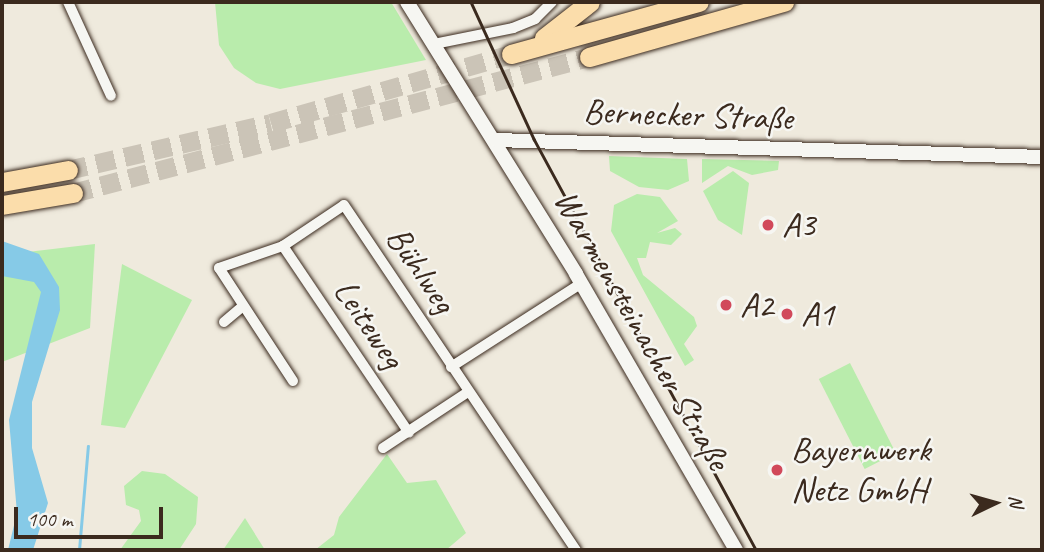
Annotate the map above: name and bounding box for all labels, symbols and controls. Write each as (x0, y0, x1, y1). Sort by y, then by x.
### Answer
street label: Bernecker Straße (582, 90, 794, 140)
street label: Warmensteinacher Straße (545, 183, 739, 477)
place label: A3 (782, 204, 815, 246)
marker: A3 (760, 217, 776, 233)
street label: Bühlweg (377, 219, 465, 321)
street label: Leiteweg (324, 272, 414, 376)
place label: A2 (740, 284, 773, 326)
place label: A1 (801, 293, 834, 335)
marker: A2 (718, 297, 734, 313)
marker: A1 (779, 306, 795, 322)
place label: Bayernwerk Netz GmbH (791, 429, 930, 511)
marker: Bayernwerk Netz GmbH (769, 462, 785, 478)
north arrow (960, 468, 1030, 538)
scale bar (18, 492, 166, 536)
text: N (1003, 494, 1028, 508)
text: 100 m (27, 506, 72, 532)

